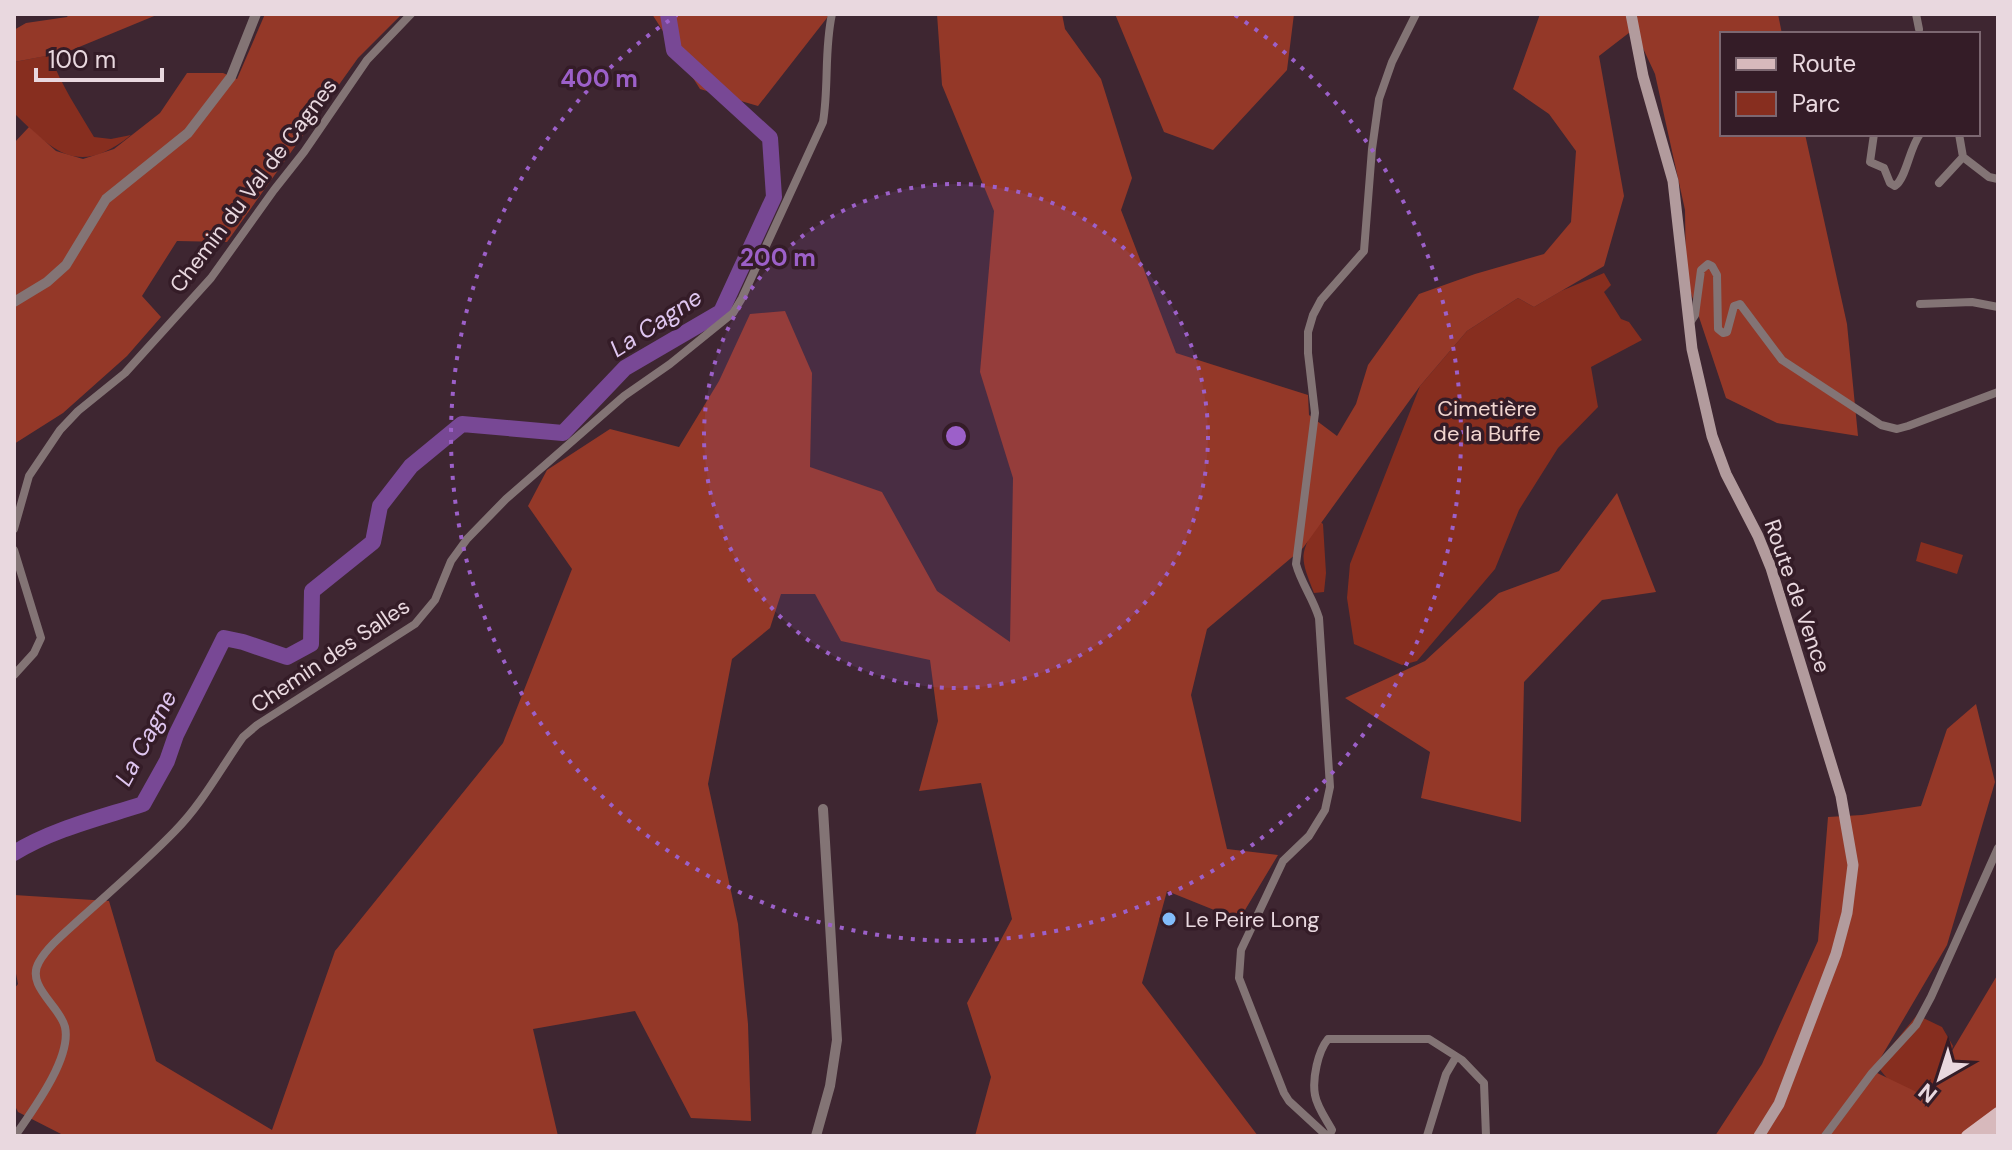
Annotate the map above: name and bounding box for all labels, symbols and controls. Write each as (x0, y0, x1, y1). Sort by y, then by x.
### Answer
scale bar (36, 32, 162, 82)
legend (1720, 32, 1980, 136)
text: 100 m (48, 44, 116, 75)
text: Route (1792, 48, 1856, 79)
text: 400 m (560, 63, 638, 94)
street label: Chemin du Val de Cagnes (163, 72, 344, 298)
text: Parc (1792, 88, 1841, 119)
text: 200 m (740, 242, 816, 273)
water label: La Cagne (604, 281, 708, 364)
park label: Cimetière de la Buffe (1433, 394, 1541, 448)
centre of rings (942, 422, 970, 450)
street label: Route de Vence (1758, 516, 1837, 677)
street label: Chemin des Salles (245, 592, 415, 719)
water label: La Cagne (107, 685, 184, 791)
place label: Le Peire Long (1185, 905, 1320, 934)
marker: Le Peire Long (1160, 910, 1178, 928)
north arrow (1900, 1038, 1980, 1118)
text: N (1912, 1077, 1943, 1109)

